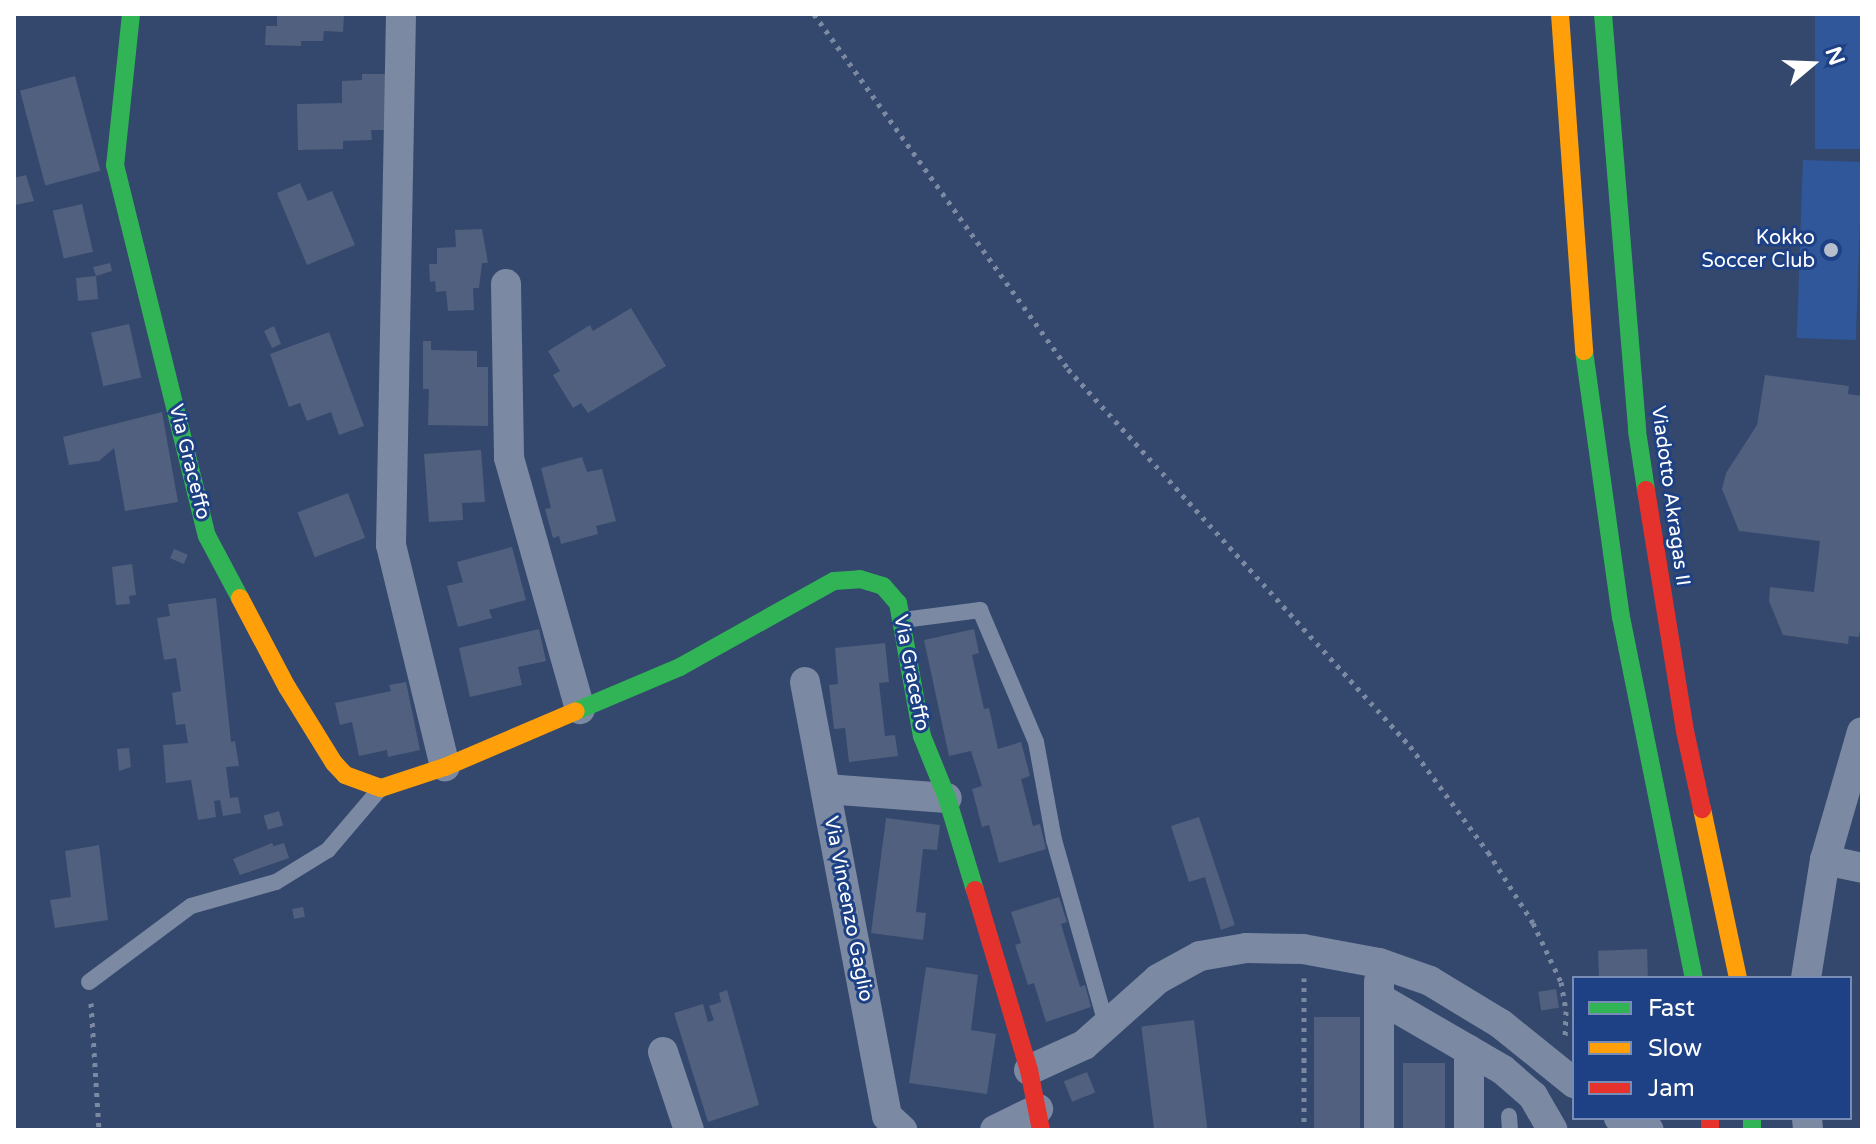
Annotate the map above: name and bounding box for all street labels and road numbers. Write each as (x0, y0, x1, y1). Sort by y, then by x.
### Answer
street label: Via Graceffo (163, 402, 215, 522)
street label: Viadotto Akragas II (1645, 404, 1695, 588)
street label: Via Graceffo (888, 613, 934, 733)
street label: Via Vincenzo Gaglio (818, 814, 878, 1004)

